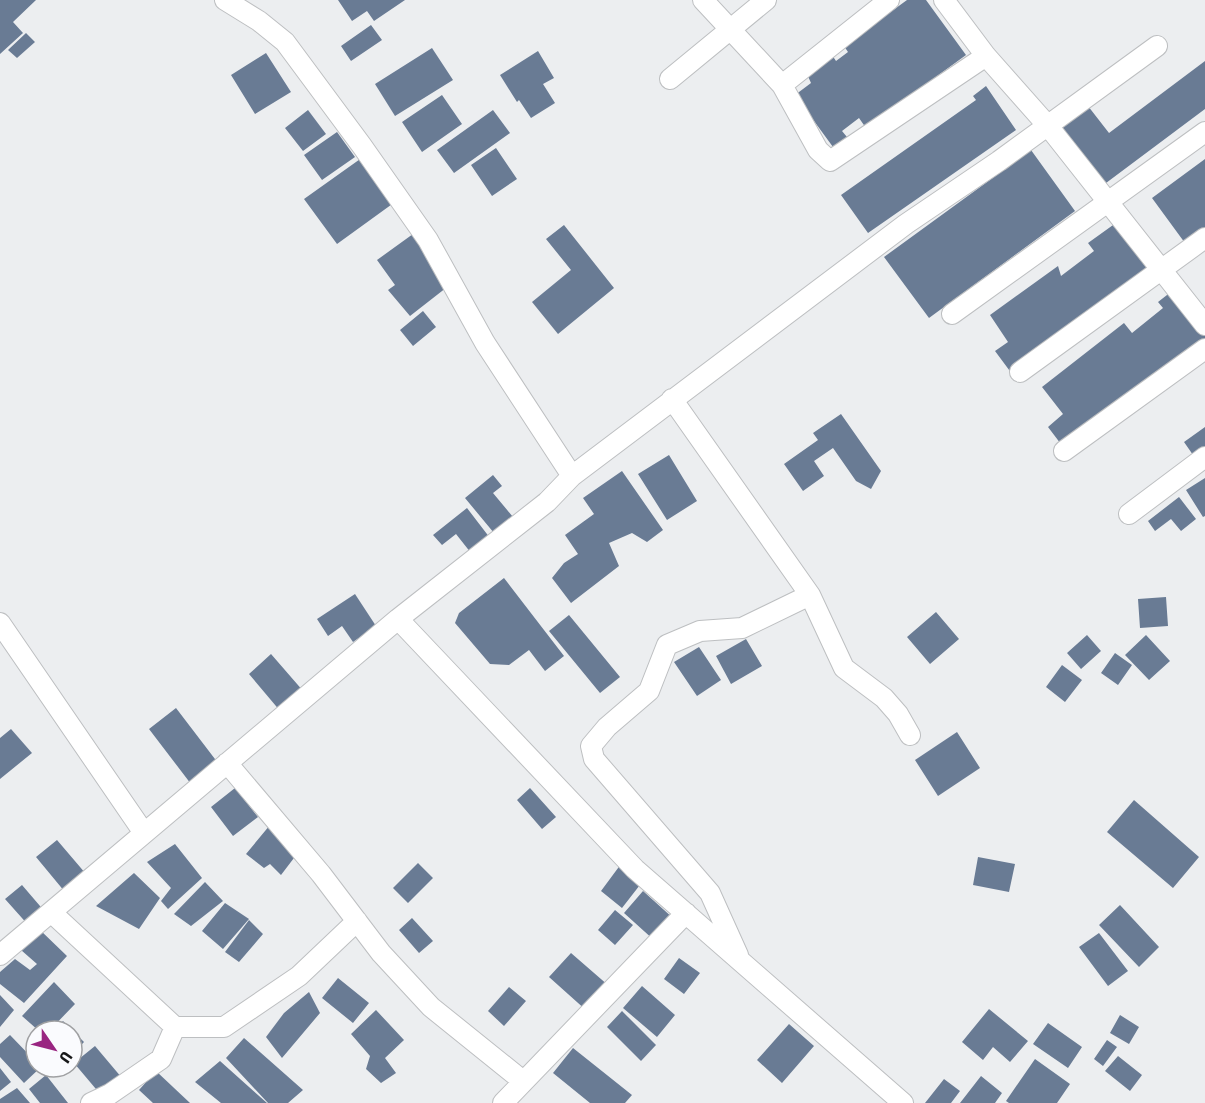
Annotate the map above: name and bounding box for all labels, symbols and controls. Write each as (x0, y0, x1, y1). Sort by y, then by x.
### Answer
north arrow (24, 1019, 84, 1079)
text: U (55, 1048, 76, 1067)

